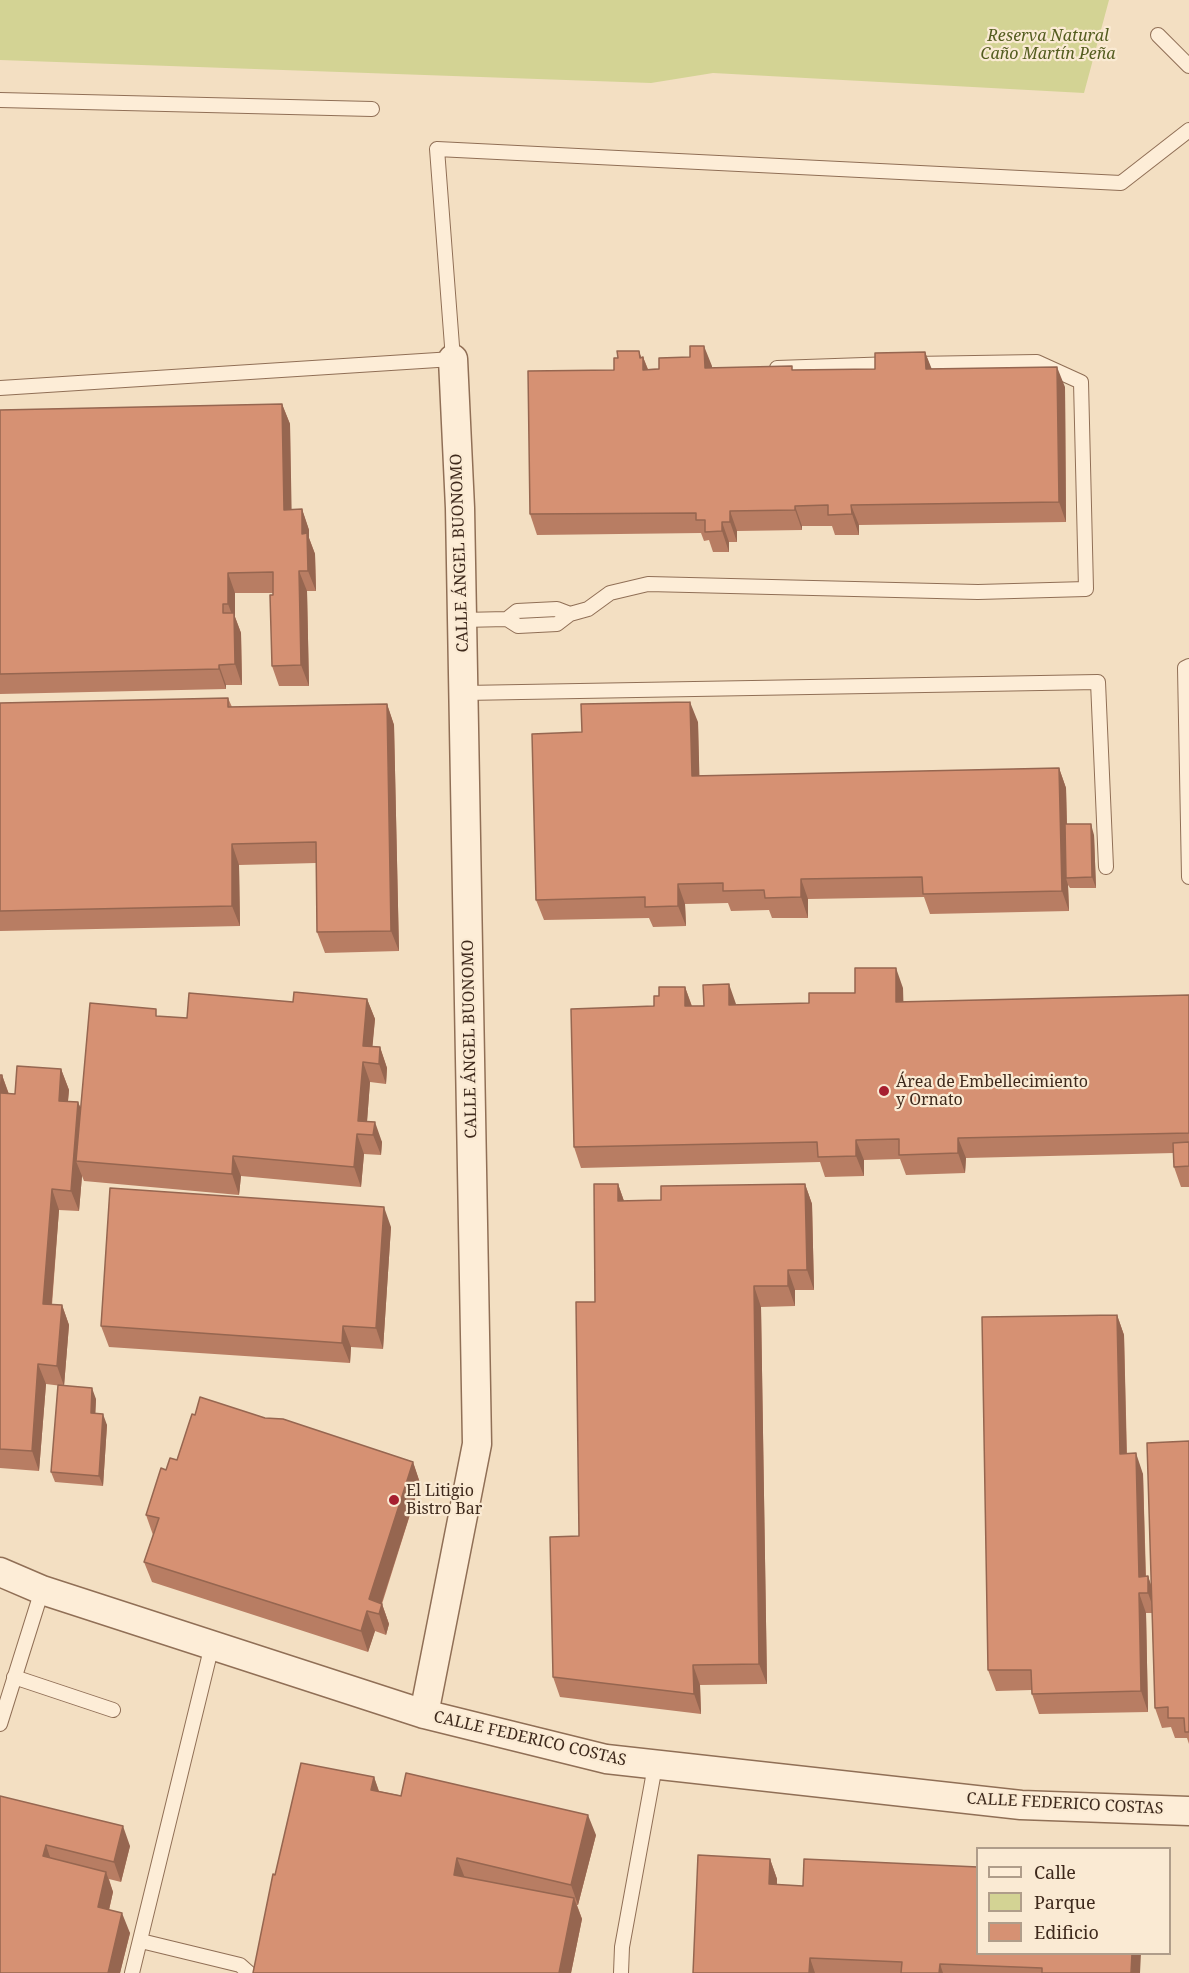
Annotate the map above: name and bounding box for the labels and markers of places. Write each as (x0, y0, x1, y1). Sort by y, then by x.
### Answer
place label: Área de Embellecimiento y Ornato (896, 1072, 1088, 1110)
marker: Área de Embellecimiento y Ornato (877, 1084, 891, 1098)
place label: El Litigio Bistro Bar (406, 1481, 482, 1519)
marker: El Litigio Bistro Bar (387, 1493, 401, 1507)

